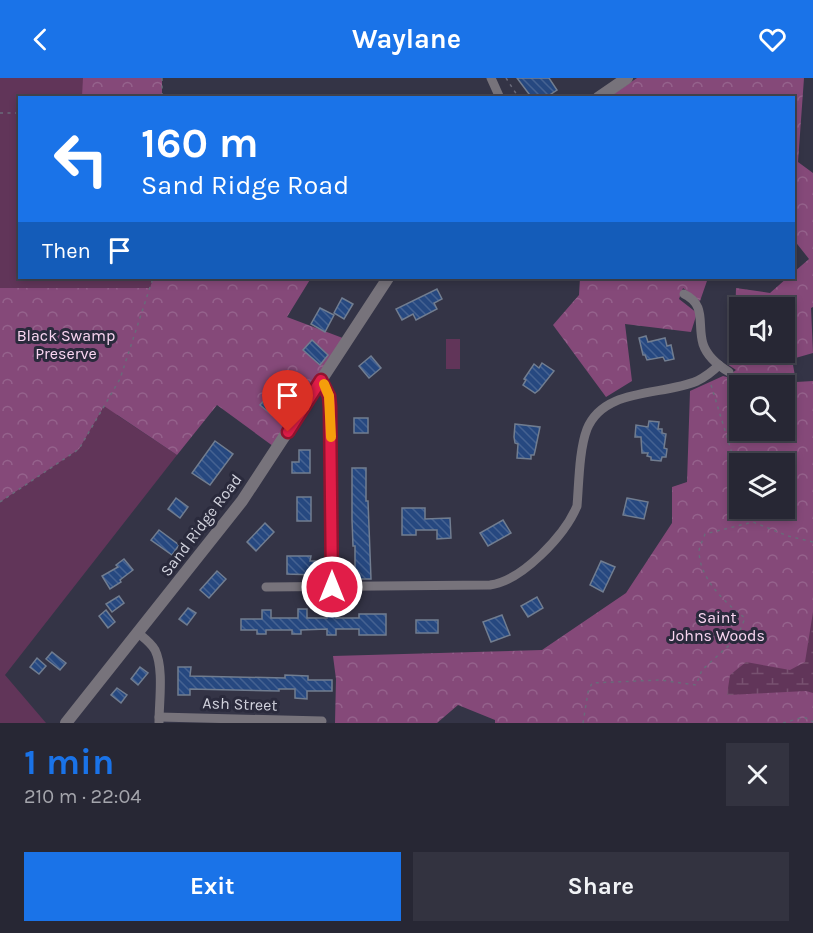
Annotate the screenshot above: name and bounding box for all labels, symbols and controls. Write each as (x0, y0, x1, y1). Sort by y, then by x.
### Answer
icon: back (24, 23, 57, 56)
text: Waylane (352, 23, 461, 55)
icon: heart (756, 23, 789, 56)
text: 160 m (141, 118, 259, 168)
icon: left (42, 120, 120, 198)
text: Sand Ridge Road (141, 169, 349, 201)
icon: arrive (103, 234, 136, 267)
text: Then (42, 238, 91, 264)
map controls (729, 297, 795, 519)
button: sound (729, 297, 795, 363)
park label: Black Swamp Preserve (17, 326, 115, 363)
pin (262, 370, 313, 432)
button: search (729, 375, 795, 441)
icon: arrive (271, 379, 304, 412)
button: layers (729, 453, 795, 519)
street label: Sand Ridge Road (156, 470, 246, 580)
position arrow (300, 555, 364, 619)
park label: Saint Johns Woods (669, 608, 765, 645)
street label: Ash Street (202, 693, 278, 715)
text: 1 min (24, 741, 114, 783)
button: close (726, 743, 789, 806)
text: 210 m · 22:04 (24, 785, 141, 808)
button: Exit (24, 852, 401, 921)
button: Share (413, 852, 789, 921)

